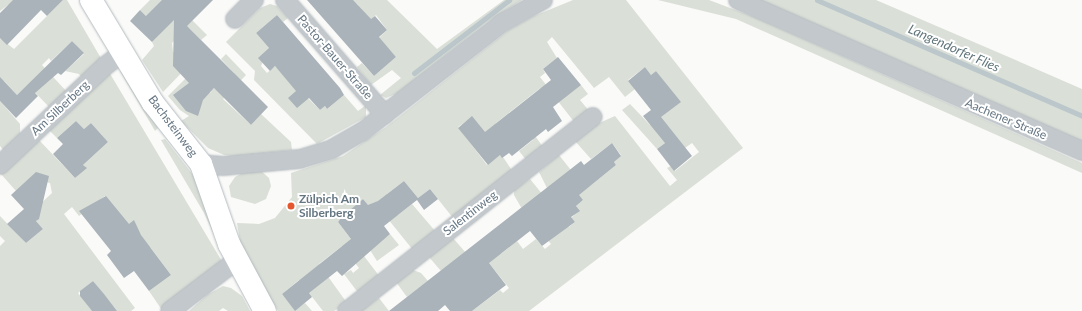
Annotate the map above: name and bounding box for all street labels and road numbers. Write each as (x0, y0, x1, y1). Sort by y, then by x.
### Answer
street label: Pastor-Bauer-Straße (294, 12, 376, 102)
street label: Am Silberberg (28, 77, 92, 139)
street label: Bachsteinweg (145, 92, 201, 160)
street label: Aachener Straße (963, 95, 1049, 143)
street label: Salentinweg (440, 188, 500, 238)

